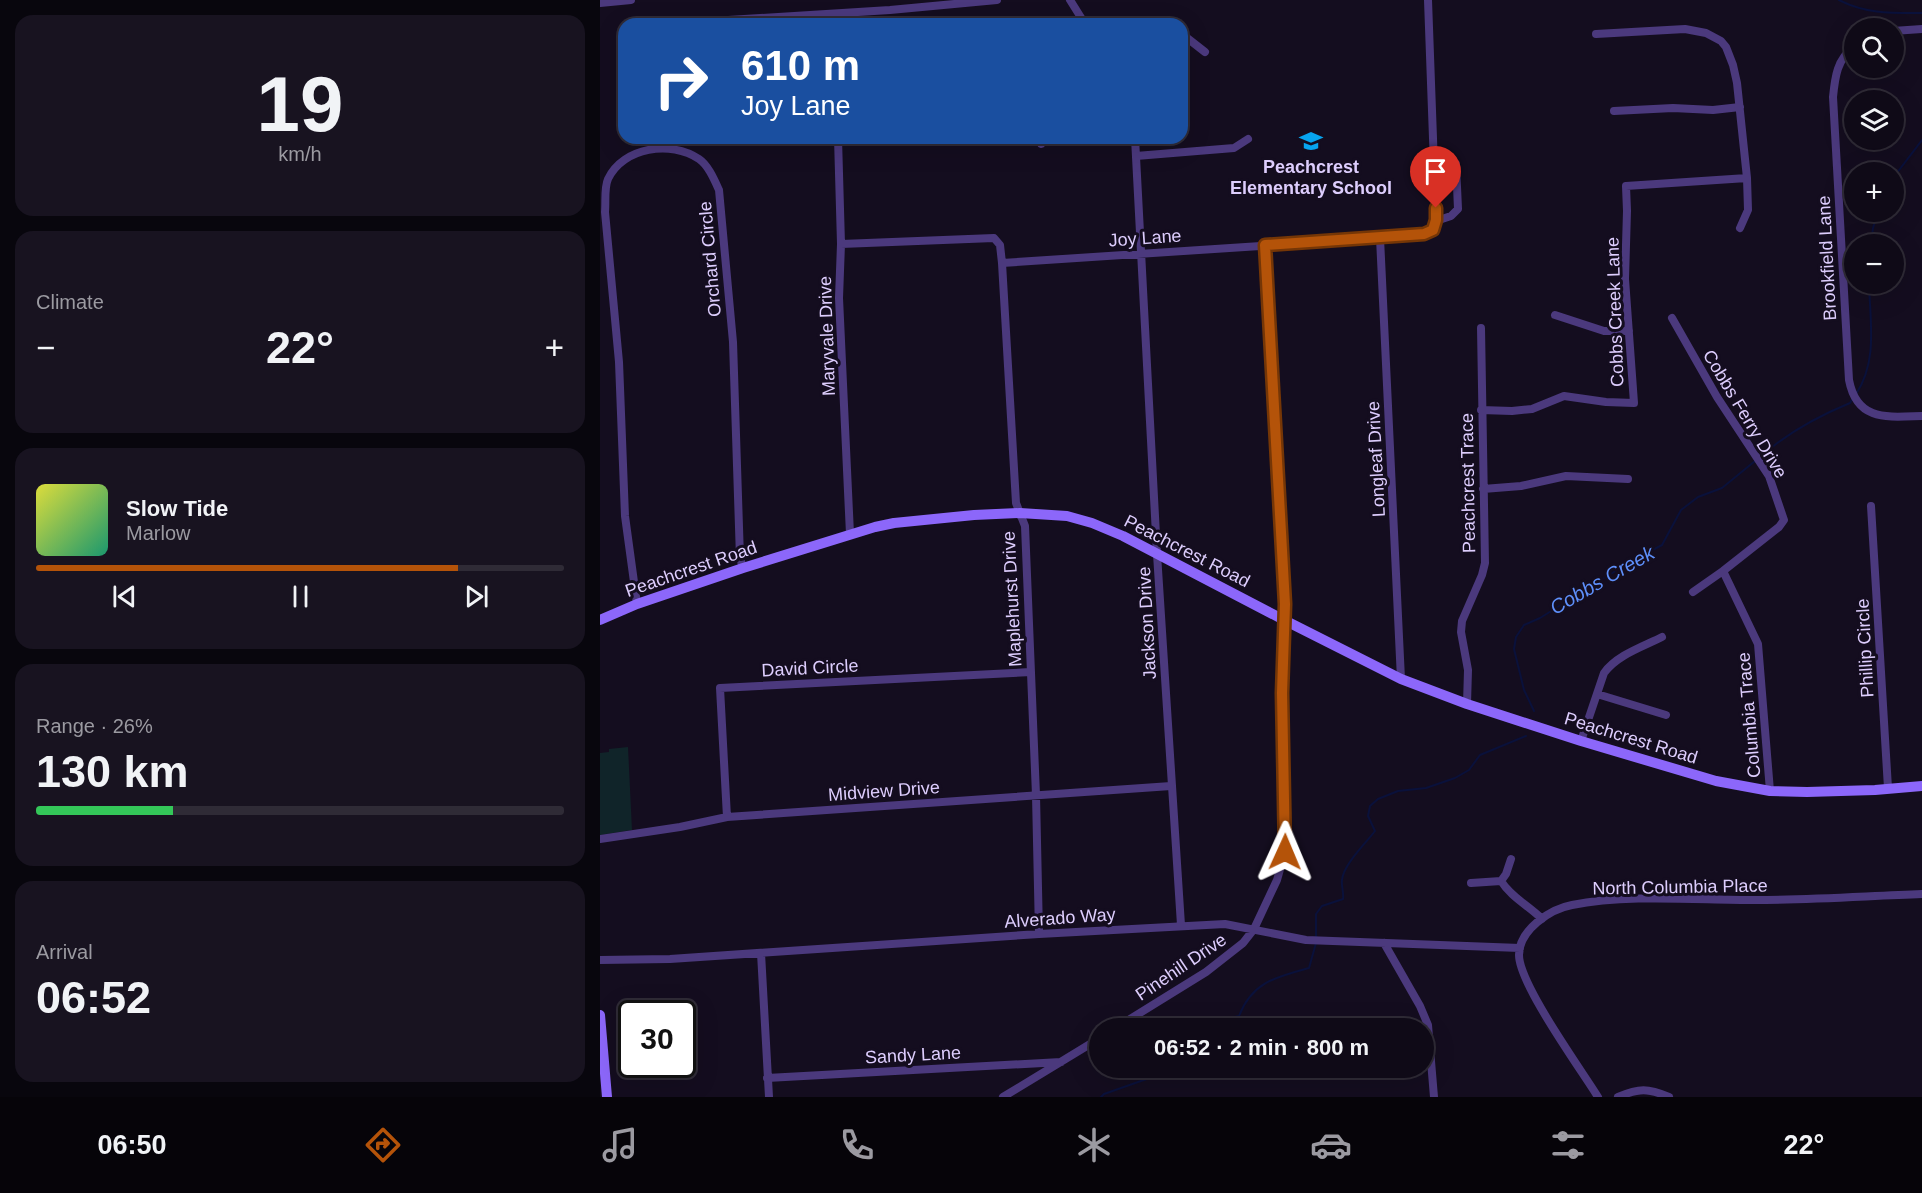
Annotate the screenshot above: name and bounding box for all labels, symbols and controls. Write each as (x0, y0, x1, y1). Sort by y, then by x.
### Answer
map controls (1844, 18, 1904, 294)
button: search (1844, 18, 1904, 78)
icon: right (642, 42, 720, 120)
text: 610 m (741, 42, 860, 89)
text: 19 (257, 60, 343, 148)
button: layers (1844, 90, 1904, 150)
text: Joy Lane (741, 91, 851, 121)
school or university icon: Peachcrest Elementary School (1298, 128, 1324, 154)
text: km/h (278, 143, 322, 165)
pin (1410, 146, 1461, 208)
icon: arrive (1419, 155, 1452, 188)
place label: Peachcrest Elementary School (1230, 157, 1392, 198)
button: + (1844, 162, 1904, 222)
street label: Brookfield Lane (1814, 195, 1840, 321)
street label: Orchard Circle (695, 200, 725, 318)
street label: Joy Lane (1108, 225, 1182, 251)
button: − (1844, 234, 1904, 294)
street label: Cobbs Creek Lane (1602, 237, 1628, 387)
street label: Maryvale Drive (815, 276, 839, 396)
text: Climate (36, 291, 104, 313)
text: 22° (266, 322, 334, 373)
text: − (36, 329, 55, 366)
text: + (545, 329, 564, 366)
street label: Cobbs Ferry Drive (1699, 346, 1791, 482)
street label: Longleaf Drive (1363, 401, 1389, 517)
street label: Peachcrest Trace (1457, 413, 1479, 553)
text: Slow Tide (126, 496, 228, 521)
street label: Peachcrest Road (1121, 511, 1253, 591)
text: Marlow (126, 522, 190, 544)
street label: Maplehurst Drive (998, 531, 1026, 667)
street label: Peachcrest Road (622, 537, 760, 601)
water label: Cobbs Creek (1546, 541, 1659, 619)
street label: Jackson Drive (1134, 566, 1160, 680)
icon: previous (108, 580, 141, 613)
icon: pause (284, 580, 317, 613)
icon: next (460, 580, 493, 613)
street label: Phillip Circle (1852, 598, 1878, 698)
street label: Columbia Trace (1734, 651, 1764, 779)
street label: David Circle (761, 655, 859, 681)
street label: Peachcrest Road (1562, 708, 1700, 768)
text: Range · 26% (36, 715, 153, 737)
text: 130 km (36, 746, 189, 797)
street label: Midview Drive (827, 777, 941, 805)
position arrow (1253, 820, 1317, 884)
street label: North Columbia Place (1592, 875, 1768, 899)
street label: Alverado Way (1004, 904, 1116, 932)
street label: Pinehill Drive (1132, 929, 1230, 1005)
text: Arrival (36, 941, 93, 963)
text: 06:52 (36, 972, 151, 1023)
speed limit sign: 30 (618, 1000, 696, 1078)
text: 06:52 · 2 min · 800 m (1154, 1035, 1369, 1060)
street label: Sandy Lane (864, 1042, 962, 1068)
icon: directions (362, 1124, 404, 1166)
icon: music (599, 1124, 641, 1166)
icon: phone (836, 1124, 878, 1166)
icon: climate (1073, 1124, 1115, 1166)
icon: car (1310, 1124, 1352, 1166)
icon: filters (1547, 1124, 1589, 1166)
text: 06:50 (98, 1130, 167, 1160)
text: 22° (1784, 1130, 1824, 1160)

